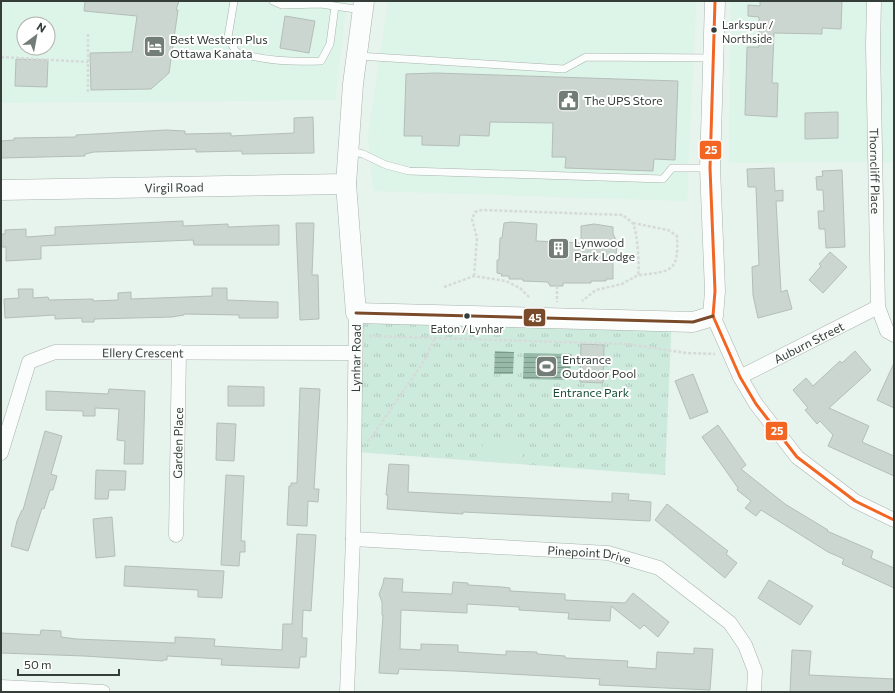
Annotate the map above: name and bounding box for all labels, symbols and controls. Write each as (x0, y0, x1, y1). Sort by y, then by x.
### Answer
north arrow (16, 16, 56, 56)
place label: Larkspur / Northside (722, 18, 774, 45)
text: N (35, 19, 49, 35)
marker: Larkspur / Northside (709, 25, 719, 35)
place label: Best Western Plus Ottawa Kanata (170, 32, 268, 60)
hotel icon: Best Western Plus Ottawa Kanata (141, 33, 167, 59)
public building icon: The UPS Store (555, 87, 581, 113)
place label: The UPS Store (584, 93, 663, 107)
street label: Thorncliff Place (868, 128, 883, 214)
line badge: 25 (699, 140, 722, 160)
text: 25 (705, 143, 717, 156)
street label: Virgil Road (144, 179, 204, 195)
place label: Lynwood Park Lodge (574, 235, 635, 263)
building icon: Lynwood Park Lodge (545, 236, 571, 262)
line badge: 45 (523, 308, 546, 327)
marker: Eaton / Lynhar (462, 311, 472, 321)
text: 45 (528, 311, 542, 324)
street label: Auburn Street (771, 319, 846, 366)
place label: Eaton / Lynhar (430, 322, 504, 335)
street label: Lynhar Road (348, 324, 363, 392)
street label: Ellery Crescent (102, 345, 184, 359)
place label: Entrance Outdoor Pool (562, 352, 636, 380)
sports icon: Entrance Outdoor Pool (534, 353, 560, 379)
park label: Entrance Park (553, 385, 630, 399)
street label: Garden Place (170, 407, 185, 479)
line badge: 25 (765, 421, 788, 441)
text: 25 (771, 424, 783, 437)
street label: Pinepoint Drive (547, 543, 633, 566)
scale bar (18, 651, 119, 677)
text: 50 m (24, 657, 52, 671)

